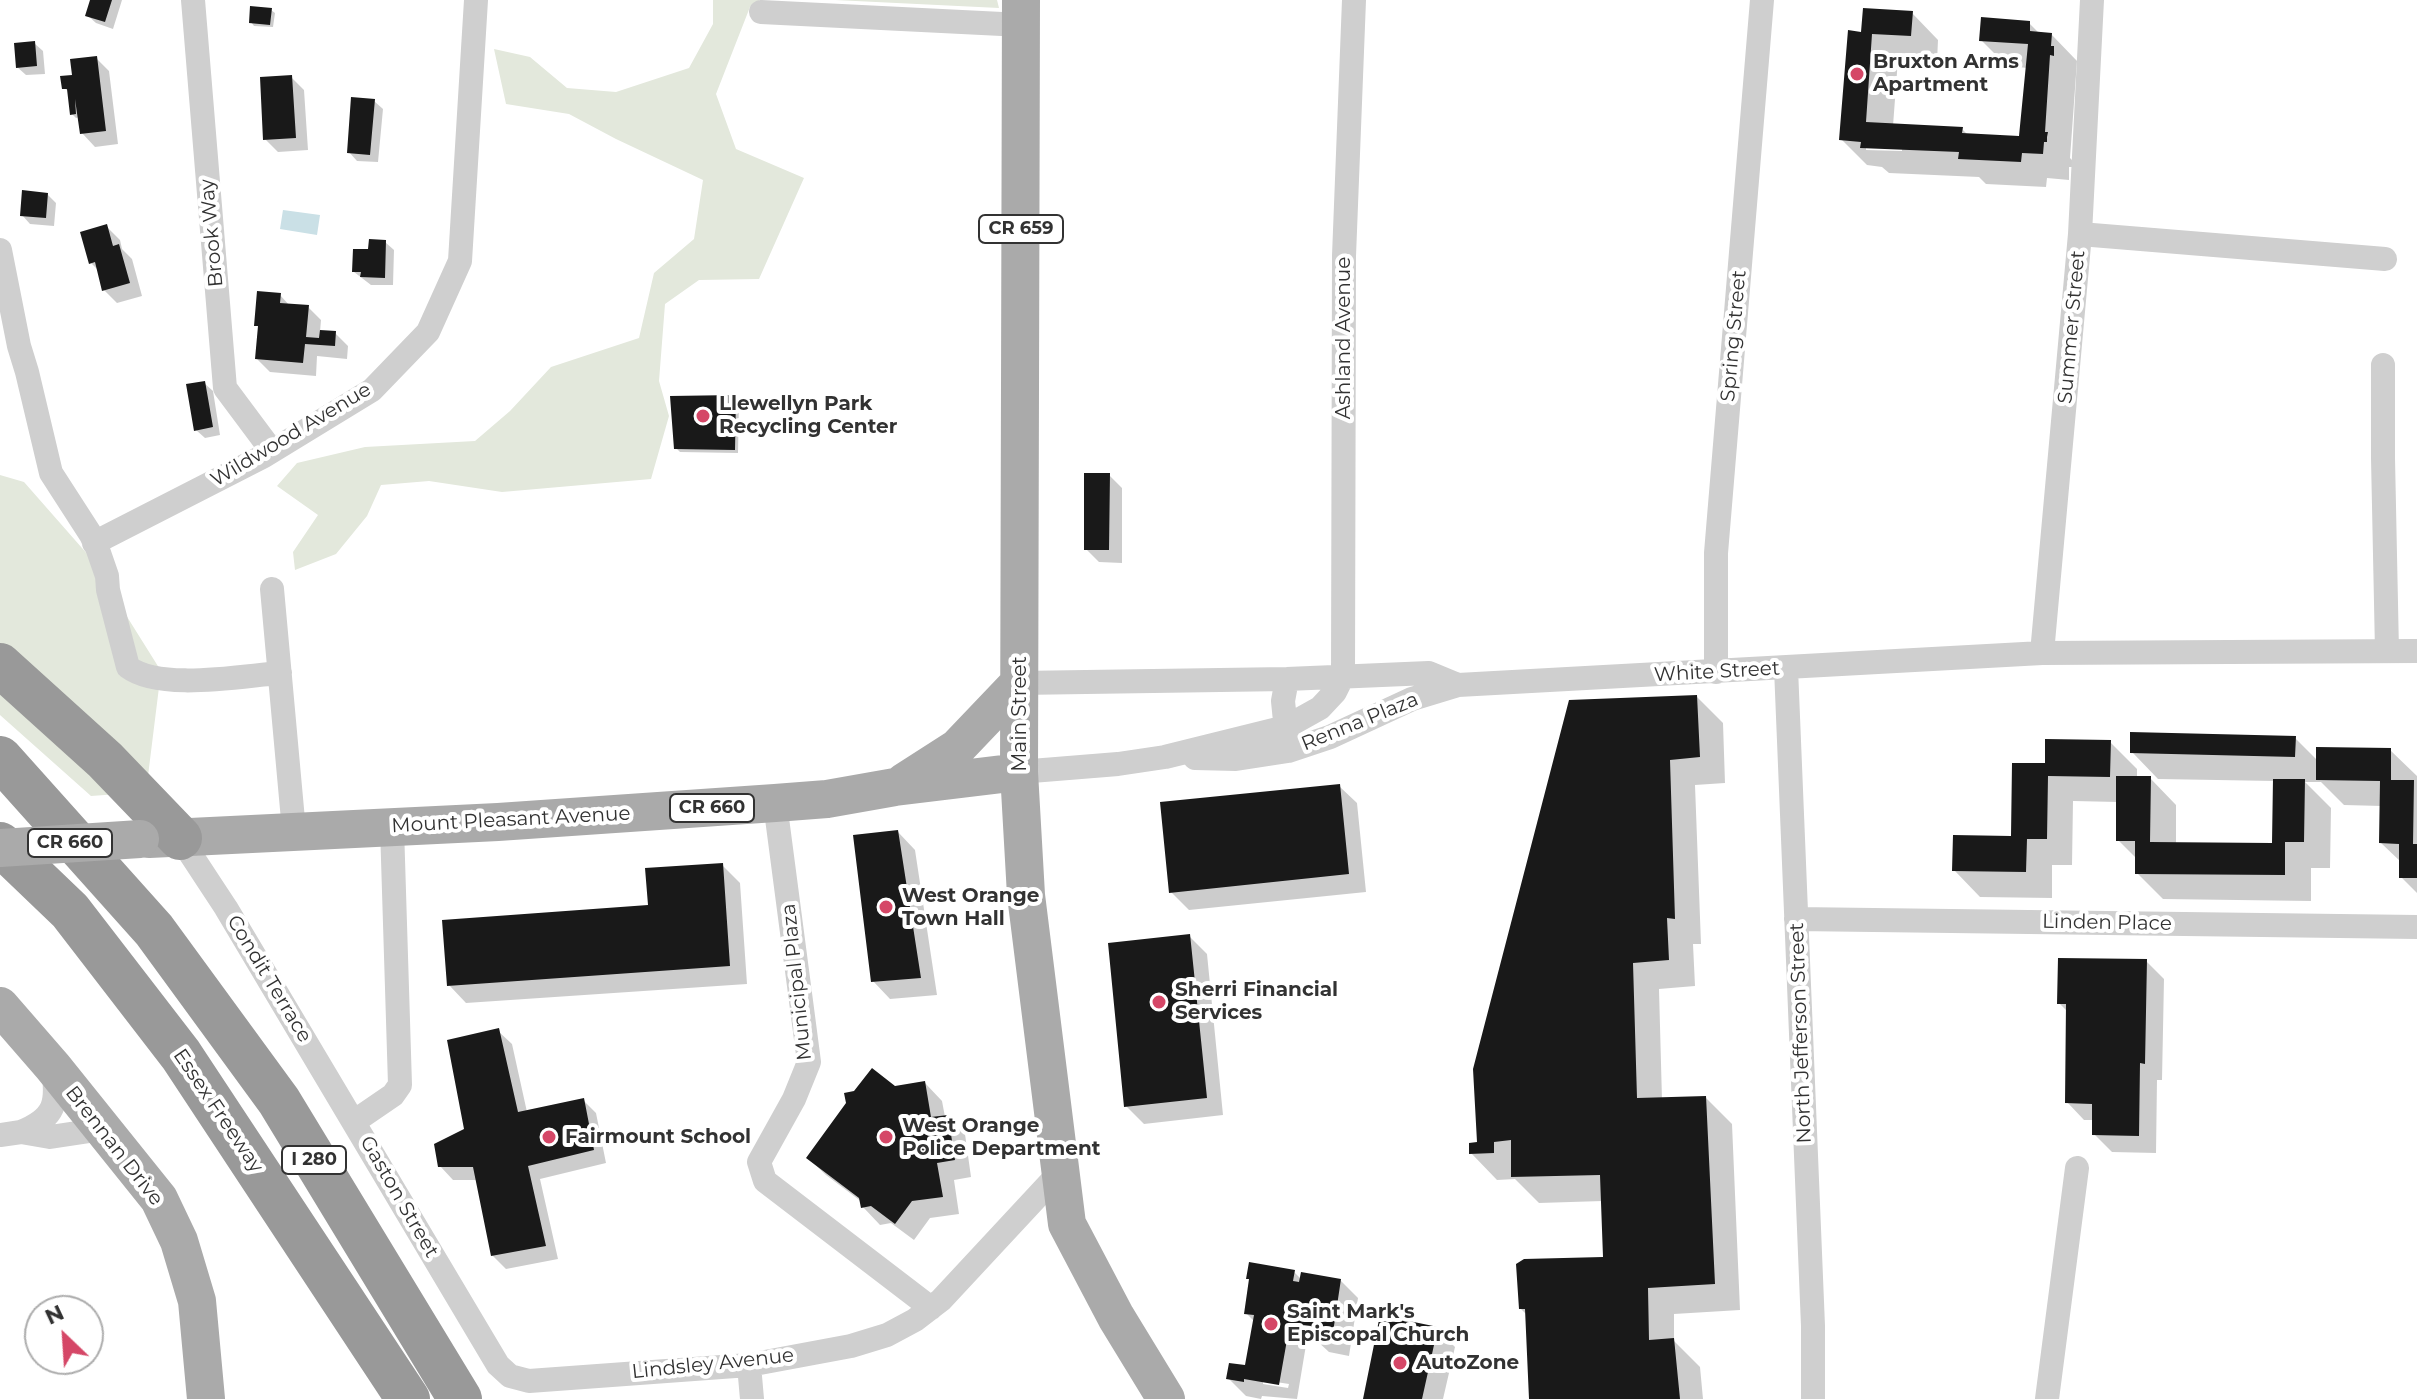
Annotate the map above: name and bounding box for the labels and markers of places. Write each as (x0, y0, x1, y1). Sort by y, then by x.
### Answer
place label: Bruxton Arms Apartment (1873, 50, 2019, 97)
marker: Bruxton Arms Apartment (1848, 65, 1866, 83)
place label: Llewellyn Park Recycling Center (719, 392, 897, 439)
marker: Llewellyn Park Recycling Center (694, 407, 712, 425)
place label: West Orange Town Hall (902, 884, 1039, 931)
marker: West Orange Town Hall (877, 898, 895, 916)
place label: Sherri Financial Services (1175, 978, 1338, 1025)
marker: Sherri Financial Services (1150, 993, 1168, 1011)
place label: West Orange Police Department (902, 1114, 1100, 1161)
place label: Fairmount School (565, 1125, 751, 1149)
marker: Fairmount School (540, 1128, 558, 1146)
marker: West Orange Police Department (877, 1128, 895, 1146)
place label: Saint Mark's Episcopal Church (1287, 1300, 1469, 1347)
marker: Saint Mark's Episcopal Church (1262, 1315, 1280, 1333)
place label: AutoZone (1416, 1351, 1519, 1375)
marker: AutoZone (1391, 1354, 1409, 1372)

